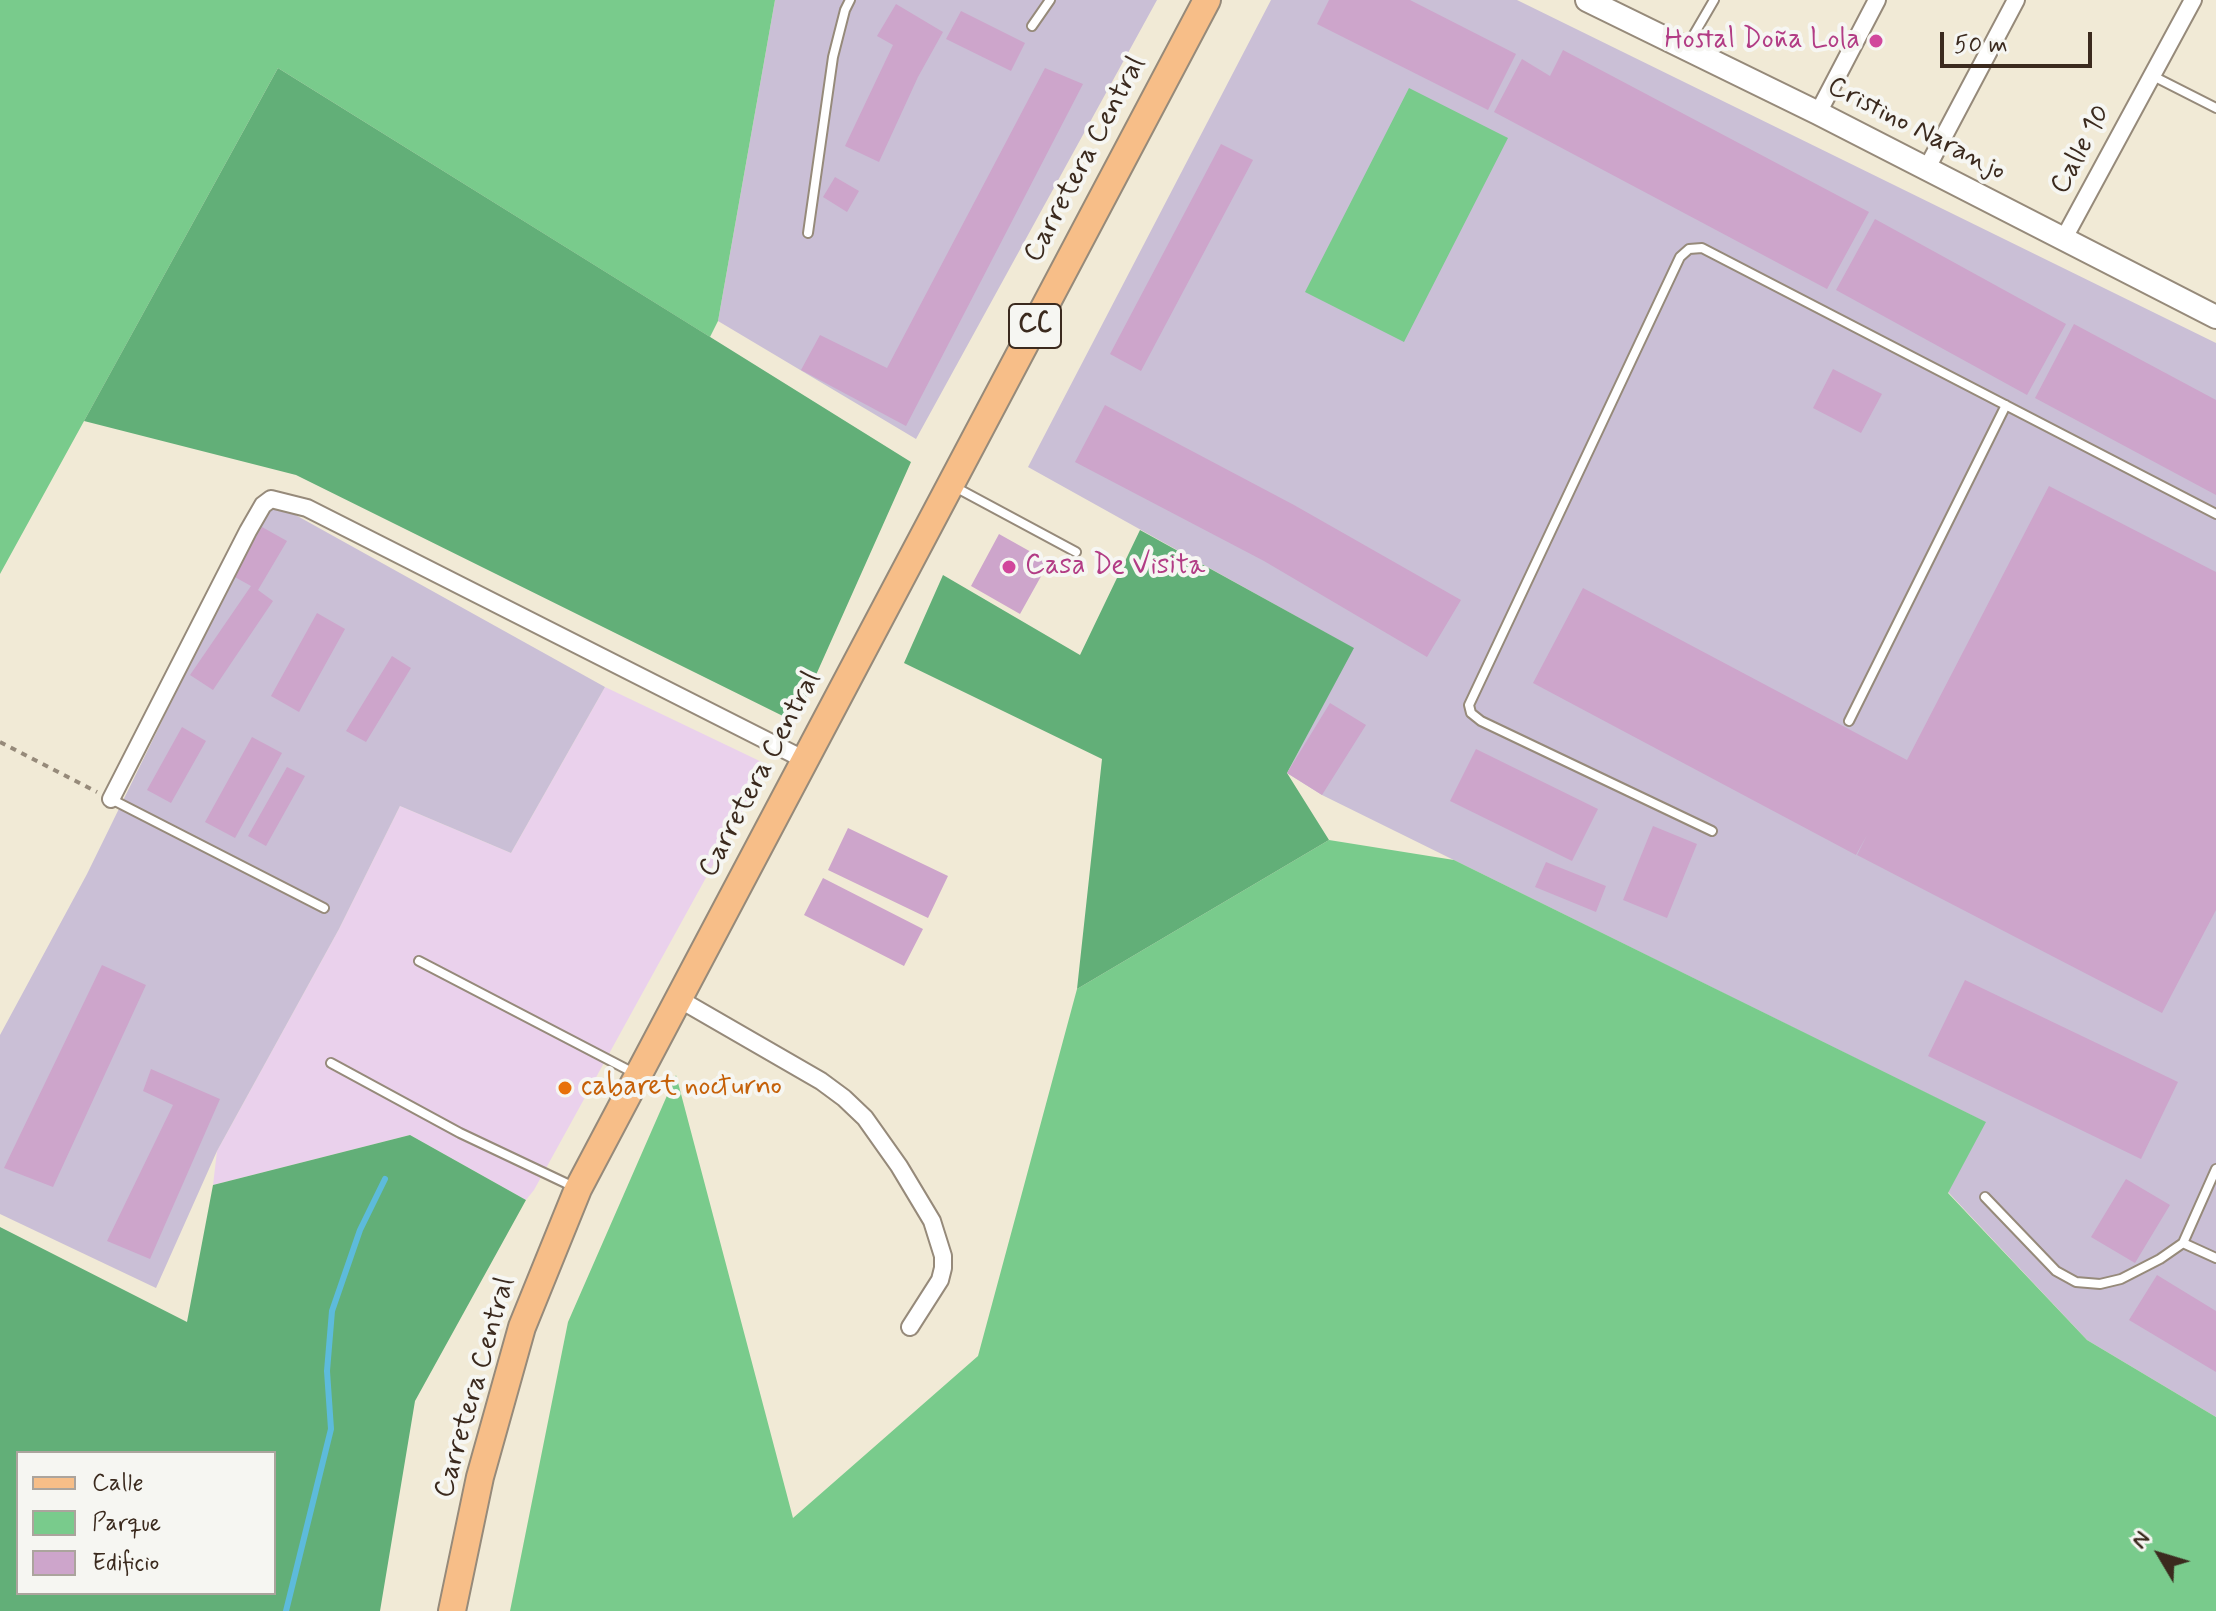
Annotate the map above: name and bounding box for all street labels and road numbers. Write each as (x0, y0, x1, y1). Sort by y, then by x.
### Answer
street label: Carretera Central (1018, 51, 1154, 269)
street label: Cristino Naranjo (1821, 71, 2011, 189)
street label: Calle 10 (2045, 100, 2119, 200)
road number: CC (1009, 304, 1061, 348)
street label: Carretera Central (693, 666, 829, 884)
street label: Carretera Central (428, 1274, 524, 1502)

